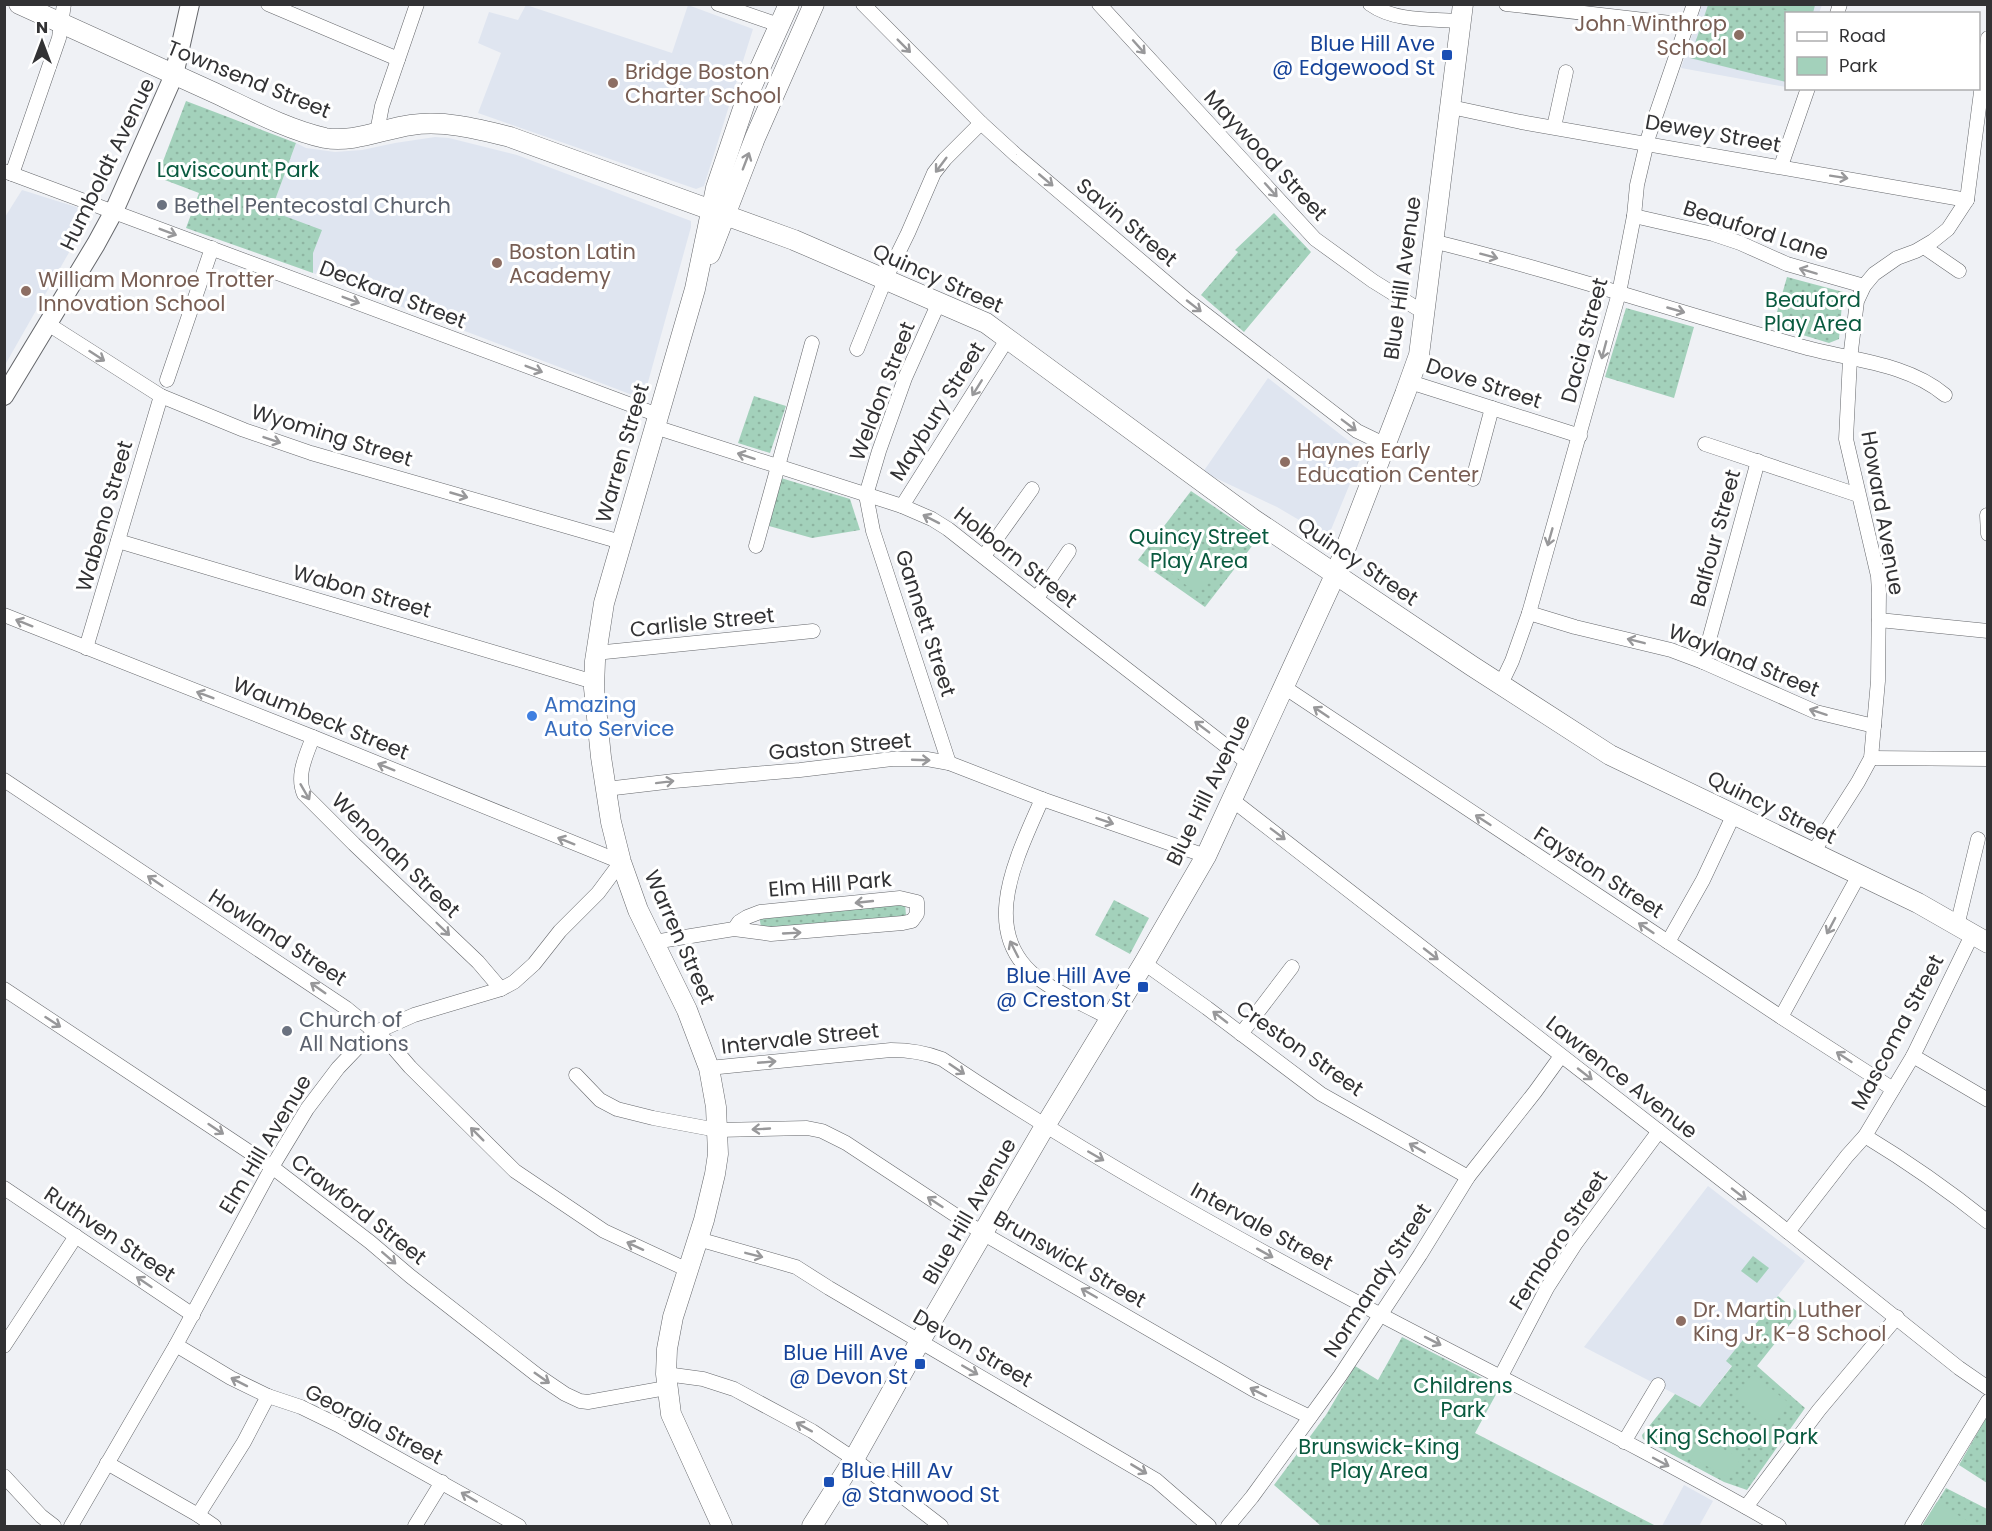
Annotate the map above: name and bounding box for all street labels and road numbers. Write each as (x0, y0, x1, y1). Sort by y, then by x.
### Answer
street label: Townsend Street (163, 33, 335, 125)
street label: Humboldt Avenue (53, 73, 161, 255)
street label: Maywood Street (1198, 83, 1334, 227)
street label: Dewey Street (1643, 107, 1783, 159)
street label: Savin Street (1070, 171, 1184, 273)
street label: Beauford Lane (1680, 193, 1832, 267)
street label: Blue Hill Avenue (1376, 194, 1428, 362)
street label: Quincy Street (868, 236, 1008, 320)
street label: Deckard Street (316, 253, 470, 335)
street label: Dacia Street (1553, 274, 1615, 406)
street label: Weldon Street (842, 317, 922, 465)
street label: Maybury Street (883, 336, 991, 486)
street label: Dove Street (1422, 351, 1546, 415)
street label: Warren Street (588, 380, 656, 526)
street label: Wyoming Street (248, 397, 416, 473)
street label: Howard Avenue (1854, 429, 1912, 597)
street label: Wabeno Street (69, 437, 139, 595)
street label: Balfour Street (1683, 466, 1747, 610)
street label: Holborn Street (948, 500, 1084, 614)
street label: Quincy Street (1292, 510, 1424, 612)
street label: Gannett Street (889, 546, 963, 700)
street label: Wabon Street (289, 557, 435, 625)
street label: Carlisle Street (628, 600, 776, 644)
street label: Wayland Street (1664, 616, 1824, 704)
street label: Waumbeck Street (229, 669, 413, 767)
street label: Blue Hill Avenue (1159, 710, 1257, 870)
street label: Gaston Street (767, 725, 913, 767)
street label: Quincy Street (1703, 763, 1841, 851)
street label: Wenonah Street (325, 786, 467, 924)
street label: Fayston Street (1529, 819, 1669, 925)
street label: Elm Hill Park (767, 864, 893, 904)
street label: Warren Street (637, 865, 723, 1009)
street label: Howland Street (203, 881, 353, 993)
street label: Mascoma Street (1844, 949, 1950, 1115)
street label: Creston Street (1230, 993, 1370, 1103)
street label: Lawrence Avenue (1540, 1009, 1704, 1145)
street label: Intervale Street (720, 1015, 880, 1061)
street label: Elm Hill Avenue (212, 1069, 318, 1219)
street label: Blue Hill Avenue (915, 1132, 1023, 1290)
street label: Crawford Street (285, 1147, 433, 1271)
street label: Fernboro Street (1502, 1165, 1614, 1315)
street label: Intervale Street (1186, 1175, 1338, 1277)
street label: Ruthven Street (39, 1179, 181, 1289)
street label: Normandy Street (1316, 1197, 1438, 1363)
street label: Brunswick Street (988, 1204, 1152, 1314)
street label: Devon Street (908, 1302, 1038, 1394)
street label: Georgia Street (300, 1377, 448, 1471)

